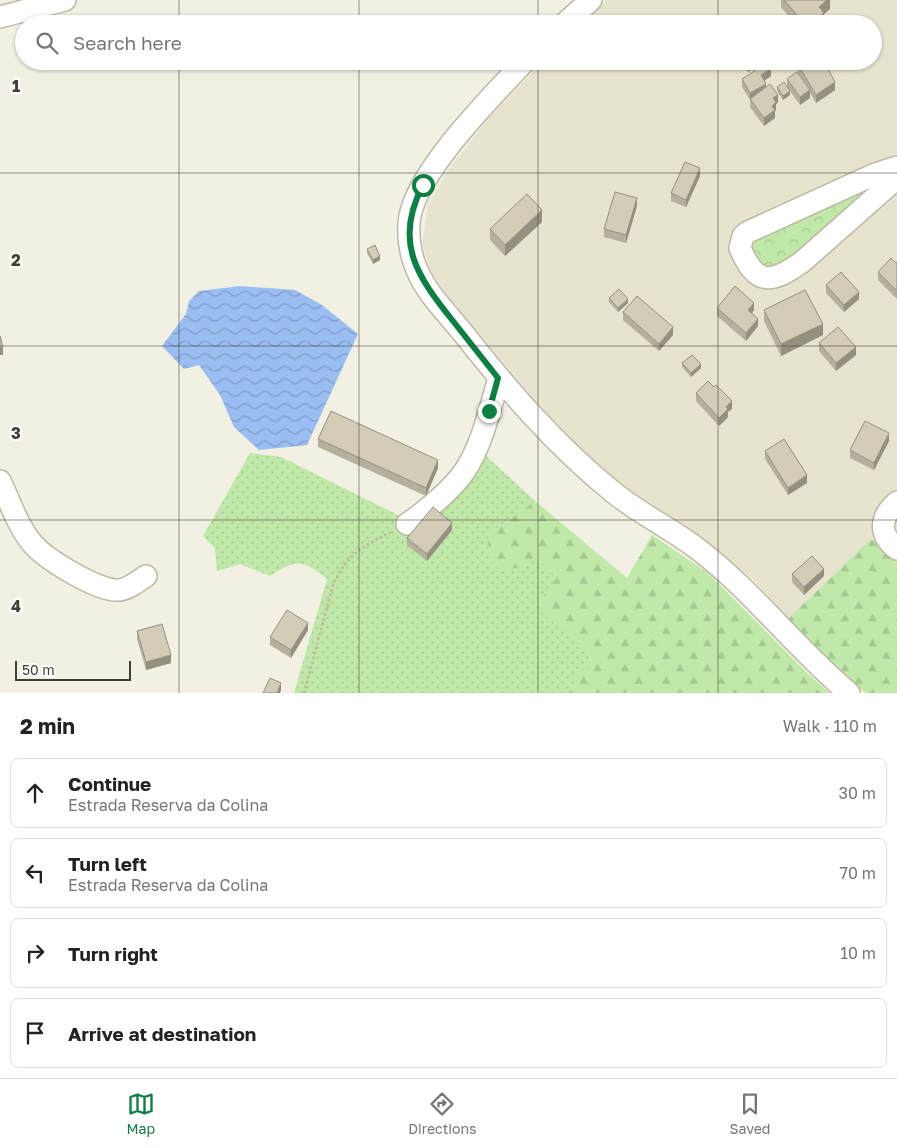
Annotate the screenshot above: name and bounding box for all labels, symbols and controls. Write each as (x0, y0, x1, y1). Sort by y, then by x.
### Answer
search box (15, 15, 882, 70)
icon: search (33, 29, 61, 57)
text: Search here (73, 31, 182, 54)
text: 1 (12, 76, 20, 96)
route start (412, 174, 435, 197)
text: 2 (11, 250, 21, 270)
route end (478, 400, 501, 423)
text: 3 (11, 423, 21, 443)
text: 4 (11, 596, 21, 616)
scale bar (15, 658, 131, 681)
text: 50 m (22, 661, 55, 678)
text: 2 min (20, 713, 75, 739)
text: Walk · 110 m (783, 716, 877, 736)
text: Continue (68, 772, 151, 795)
icon: ahead (21, 779, 49, 807)
text: 30 m (839, 783, 876, 803)
text: Estrada Reserva da Colina (68, 795, 268, 815)
text: Turn left (68, 852, 147, 875)
icon: left (21, 859, 49, 887)
text: 70 m (839, 863, 876, 883)
text: Estrada Reserva da Colina (68, 875, 268, 895)
icon: right (21, 939, 49, 967)
text: Turn right (68, 942, 158, 965)
text: 10 m (840, 943, 876, 963)
icon: arrive (21, 1019, 49, 1047)
text: Arrive at destination (68, 1022, 256, 1045)
tab: Map (127, 1090, 155, 1137)
tab: Directions (408, 1090, 477, 1137)
tab: Saved (730, 1090, 770, 1137)

